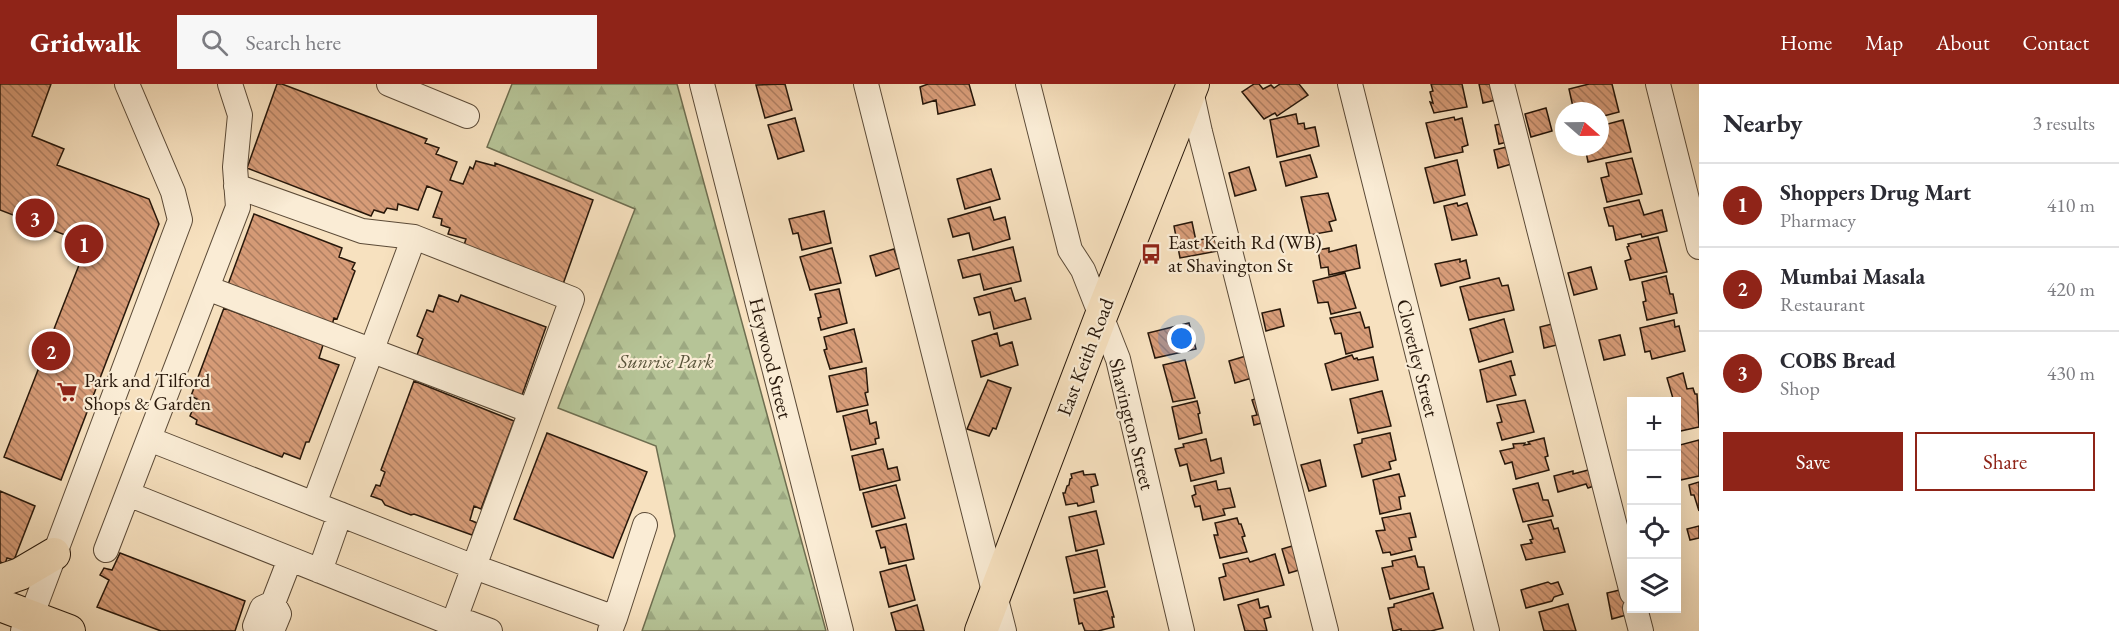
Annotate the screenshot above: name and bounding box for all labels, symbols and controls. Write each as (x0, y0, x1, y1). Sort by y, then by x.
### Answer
search box (177, 15, 597, 69)
text: Gridwalk (30, 24, 141, 60)
icon: search (198, 26, 231, 59)
text: Search here (246, 28, 341, 57)
text: Home (1780, 29, 1832, 56)
text: Map (1865, 29, 1903, 56)
text: About (1936, 29, 1989, 56)
text: Contact (2022, 29, 2089, 56)
north arrow (1555, 102, 1609, 156)
text: Nearby (1723, 106, 1803, 140)
text: 3 results (2032, 110, 2095, 136)
text: Shoppers Drug Mart (1780, 178, 1971, 207)
text: 1 (1737, 192, 1748, 218)
text: 410 m (2047, 192, 2095, 218)
pin: 3 (15, 196, 54, 240)
text: Pharmacy (1780, 207, 1856, 233)
pin: 1 (64, 222, 104, 266)
place label: East Keith Rd (WB) at Shavington St (1168, 229, 1321, 278)
bus stop icon: East Keith Rd (WB) at Shavington St (1139, 242, 1163, 266)
text: Mumbai Masala (1780, 262, 1925, 291)
text: 2 (1737, 276, 1748, 302)
text: 420 m (2047, 276, 2095, 302)
text: Restaurant (1780, 291, 1865, 317)
street label: East Keith Road (1051, 294, 1120, 420)
street label: Heywood Street (743, 295, 799, 422)
street label: Cloverley Street (1391, 296, 1445, 420)
your location (1167, 324, 1196, 353)
pin: 2 (32, 328, 70, 374)
text: COBS Bread (1780, 346, 1896, 375)
park label: Sunrise Park (617, 348, 714, 374)
street label: Shavington Street (1103, 355, 1161, 493)
text: 3 (1737, 360, 1748, 386)
text: 430 m (2047, 360, 2095, 386)
place label: Park and Tilford Shops & Garden (84, 367, 212, 416)
text: Shop (1780, 375, 1820, 401)
supermarket icon: Park and Tilford Shops & Garden (55, 380, 79, 404)
map controls (1627, 397, 1681, 613)
button: + (1627, 397, 1681, 451)
button: Save (1723, 432, 1903, 491)
button: Share (1915, 432, 2095, 491)
button: − (1627, 451, 1681, 505)
button: locate (1627, 505, 1681, 559)
button: layers (1627, 559, 1681, 613)

